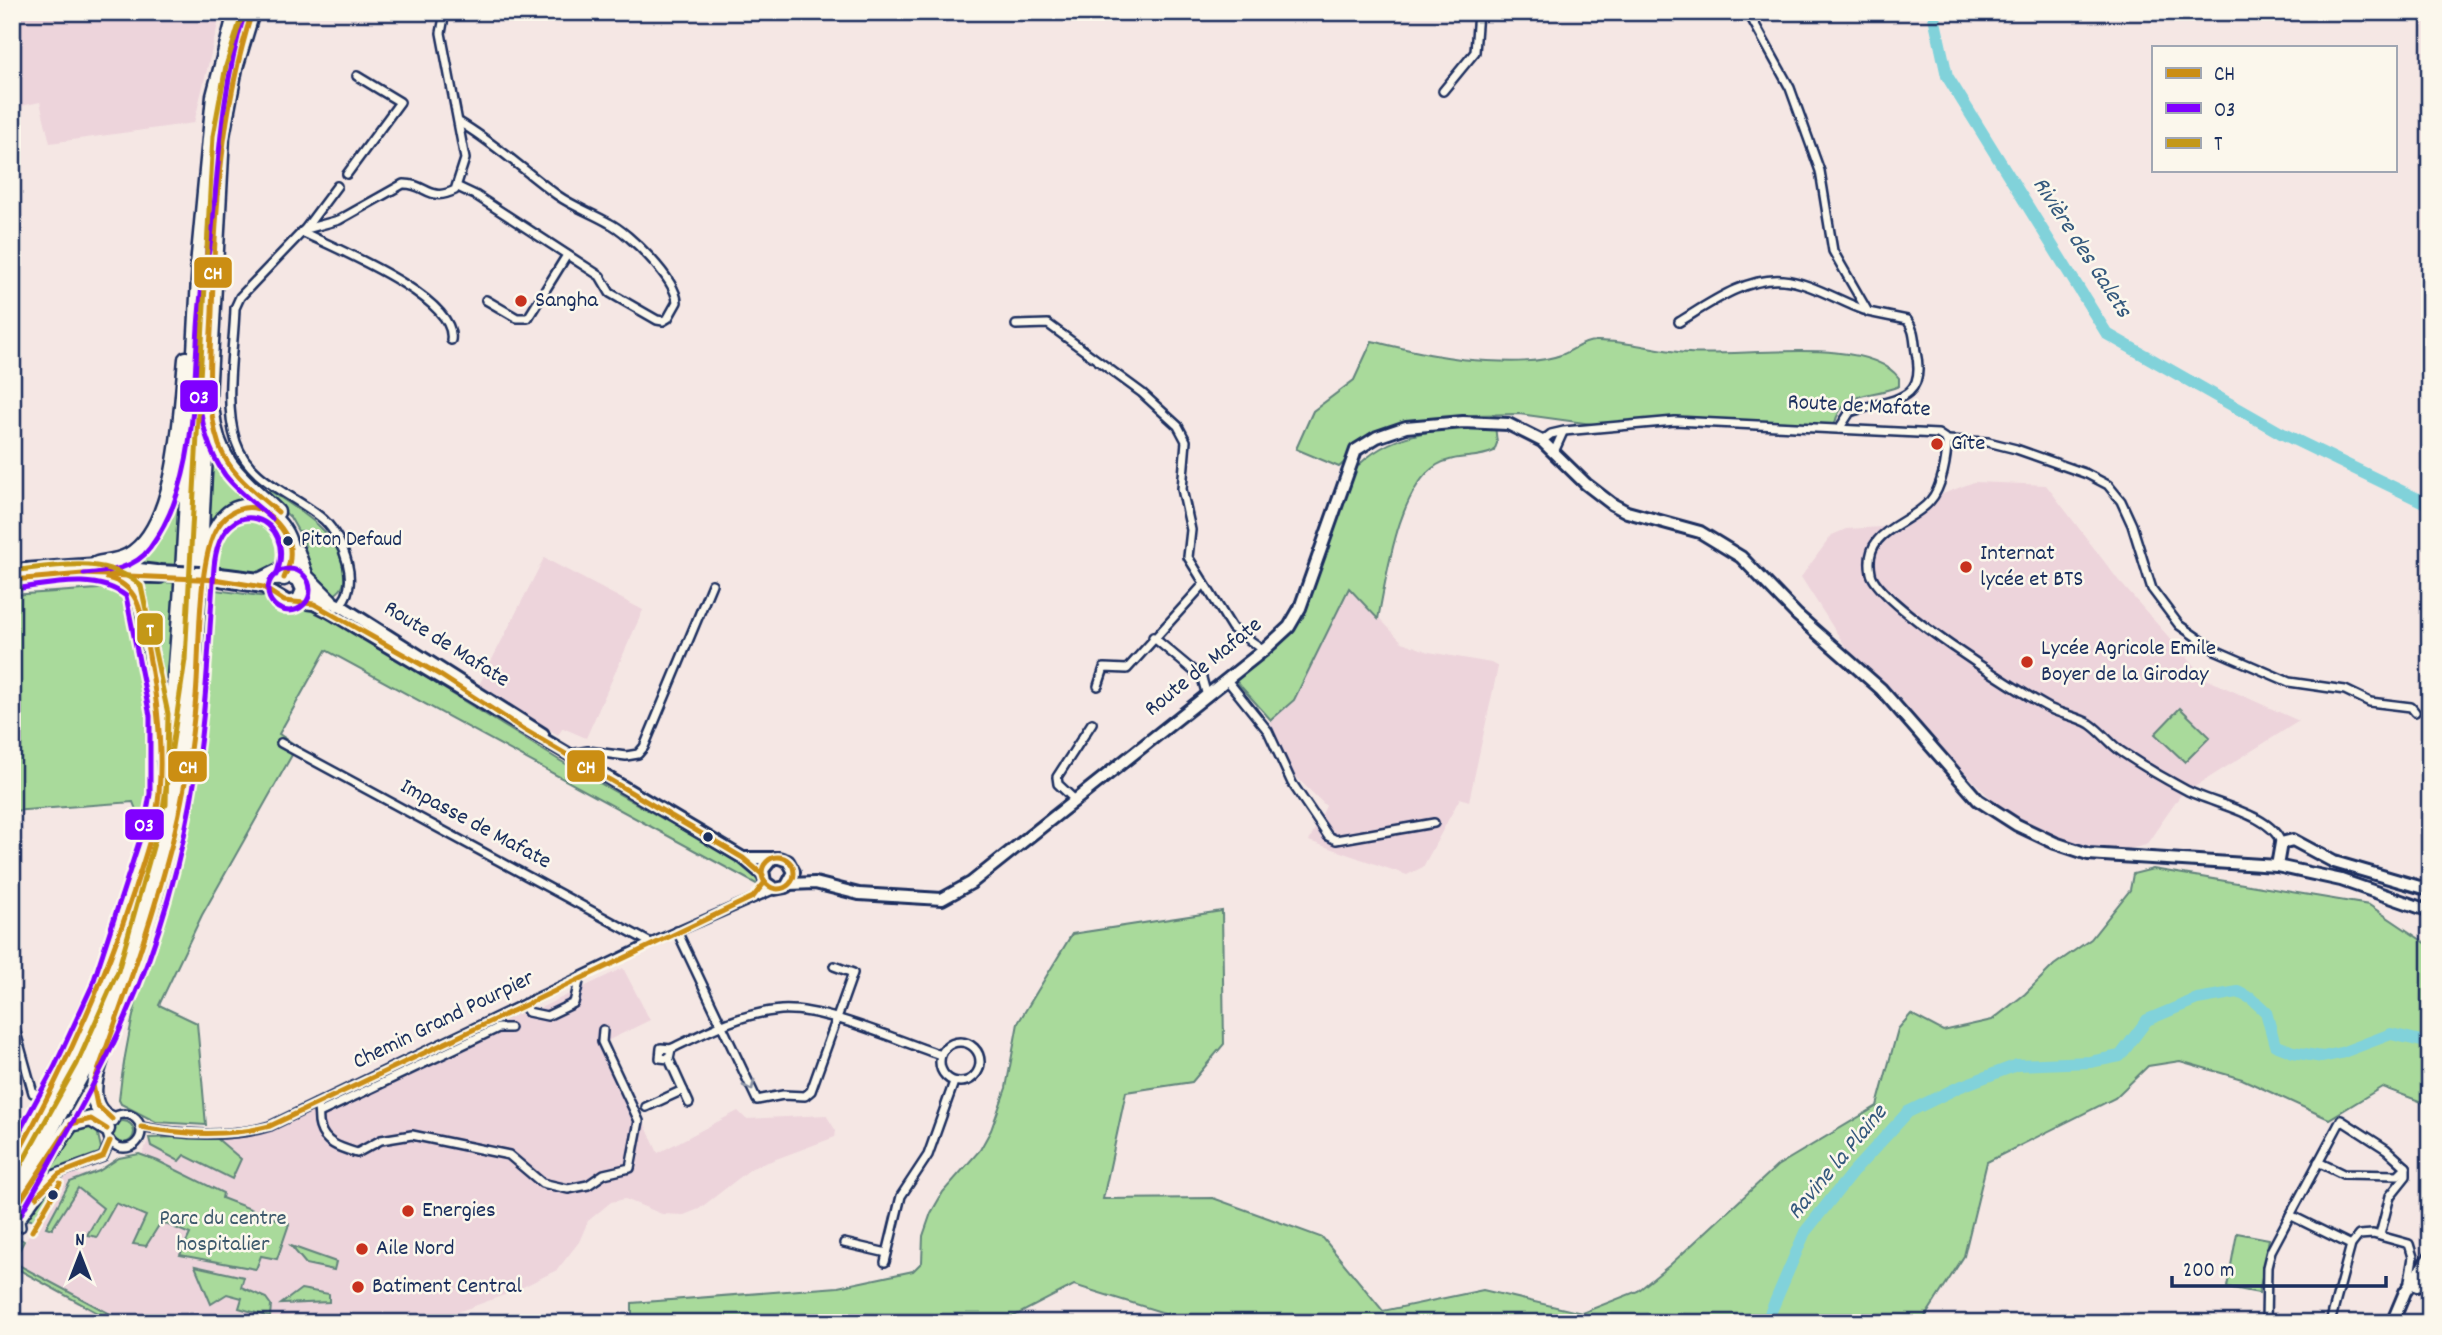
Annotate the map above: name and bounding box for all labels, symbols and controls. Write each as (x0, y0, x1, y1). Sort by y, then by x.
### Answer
legend (2152, 46, 2396, 172)
text: CH (2214, 61, 2235, 91)
text: O3 (2214, 97, 2235, 127)
text: T (2214, 131, 2223, 161)
water label: Rivière des Galets (2023, 171, 2140, 326)
line badge: CH (193, 256, 233, 289)
text: CH (203, 262, 223, 289)
place label: Sangha (535, 285, 599, 318)
marker: Sangha (513, 293, 529, 309)
line badge: O3 (179, 379, 219, 413)
text: O3 (189, 386, 209, 413)
street label: Route de Mafate (1787, 387, 1931, 427)
place label: Gîte (1951, 428, 1985, 461)
marker: Gîte (1929, 436, 1945, 452)
place label: Piton Defaud (301, 526, 402, 556)
marker: Piton Defaud (281, 534, 295, 548)
place label: Internat lycée et BTS (1980, 538, 2083, 597)
marker: Internat lycée et BTS (1958, 559, 1974, 575)
street label: Route de Mafate (377, 593, 515, 697)
street label: Route de Mafate (1138, 610, 1270, 726)
line badge: T (136, 612, 164, 646)
text: T (146, 619, 154, 646)
place label: Lycée Agricole Emile Boyer de la Giroday (2041, 633, 2216, 692)
marker: Lycée Agricole Emile Boyer de la Giroday (2019, 654, 2035, 670)
line badge: CH (566, 749, 606, 783)
line badge: CH (167, 750, 208, 783)
text: CH (178, 756, 198, 783)
text: CH (576, 756, 596, 783)
street label: Impasse de Mafate (394, 771, 556, 879)
line badge: O3 (124, 808, 165, 841)
text: O3 (134, 814, 154, 841)
unlabelled marker (701, 830, 715, 844)
street label: Chemin Grand Pourpier (348, 963, 541, 1079)
one-way arrow (741, 1079, 755, 1092)
water label: Ravine la Plaine (1780, 1097, 1897, 1228)
unlabelled marker (46, 1188, 60, 1202)
place label: Energies (422, 1195, 496, 1228)
park label: Parc du centre hospitalier (159, 1203, 287, 1262)
marker: Energies (400, 1203, 416, 1219)
north arrow (46, 1220, 116, 1290)
text: N (75, 1228, 85, 1255)
place label: Aile Nord (376, 1233, 455, 1266)
marker: Aile Nord (354, 1241, 370, 1257)
scale bar (2172, 1244, 2386, 1288)
text: 200 m (2183, 1257, 2234, 1287)
place label: Batiment Central (372, 1271, 523, 1304)
marker: Batiment Central (350, 1279, 366, 1295)

